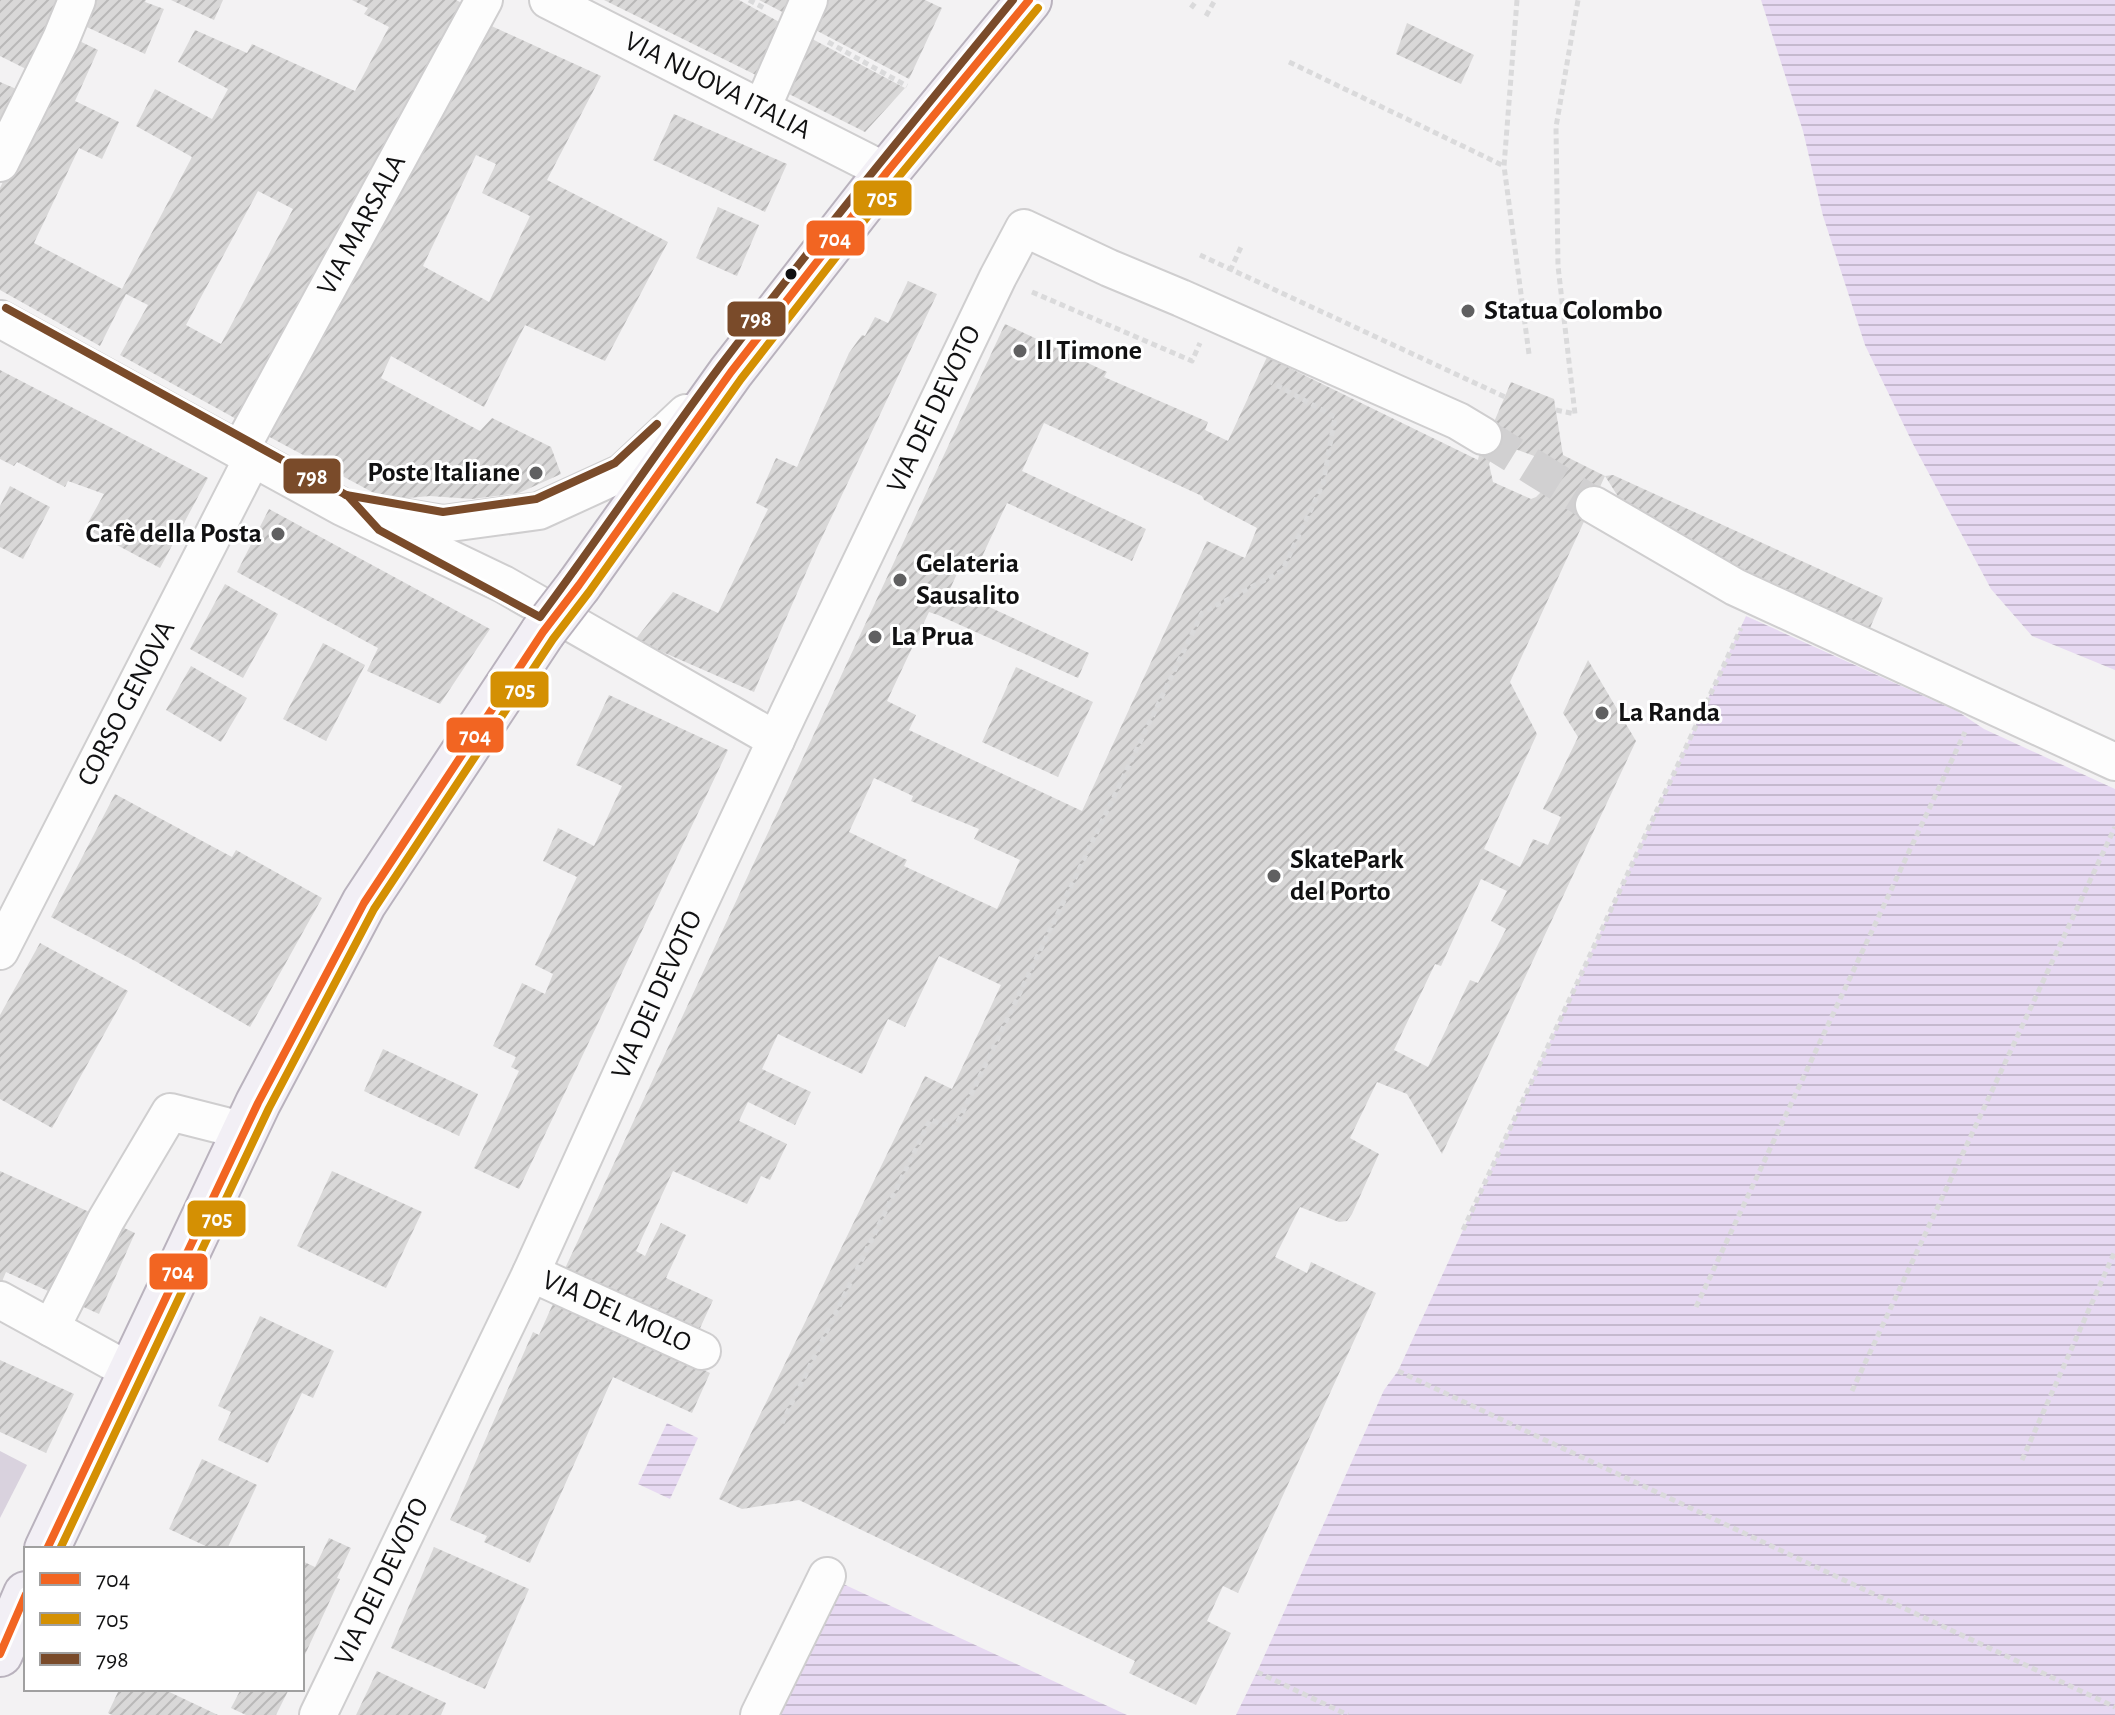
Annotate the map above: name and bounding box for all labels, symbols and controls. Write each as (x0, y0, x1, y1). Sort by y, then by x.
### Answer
street label: VIA NUOVA ITALIA (620, 27, 815, 145)
street label: VIA MARSALA (313, 150, 411, 300)
line badge: 705 (852, 179, 913, 217)
text: 705 (867, 187, 897, 209)
line badge: 704 (805, 219, 866, 257)
text: 704 (819, 228, 851, 250)
unlabelled marker (783, 266, 799, 282)
place label: Statua Colombo (1484, 297, 1663, 325)
line badge: 798 (726, 300, 787, 338)
marker: Statua Colombo (1459, 302, 1477, 320)
text: 798 (741, 308, 771, 330)
street label: VIA DEI DEVOTO (882, 321, 986, 497)
place label: Il Timone (1036, 337, 1142, 365)
marker: Il Timone (1011, 342, 1029, 360)
line badge: 798 (282, 457, 342, 495)
place label: Poste Italiane (367, 459, 520, 487)
marker: Poste Italiane (527, 464, 545, 482)
text: 798 (297, 466, 327, 488)
place label: Cafè della Posta (86, 520, 262, 548)
marker: Cafè della Posta (269, 525, 287, 543)
place label: Gelateria Sausalito (916, 550, 1020, 610)
marker: Gelateria Sausalito (891, 571, 909, 589)
street label: CORSO GENOVA (73, 617, 180, 791)
place label: La Prua (891, 623, 974, 651)
marker: La Prua (866, 628, 884, 646)
line badge: 705 (489, 670, 550, 709)
text: 705 (505, 679, 535, 701)
place label: La Randa (1618, 699, 1720, 727)
marker: La Randa (1593, 704, 1611, 722)
line badge: 704 (445, 716, 505, 754)
text: 704 (459, 725, 491, 747)
place label: SkatePark del Porto (1290, 846, 1404, 906)
marker: SkatePark del Porto (1265, 867, 1283, 885)
street label: VIA DEI DEVOTO (607, 906, 708, 1084)
line badge: 705 (186, 1199, 247, 1238)
text: 705 (202, 1208, 232, 1230)
line badge: 704 (148, 1252, 209, 1291)
text: 704 (162, 1261, 194, 1283)
street label: VIA DEL MOLO (538, 1266, 695, 1358)
street label: VIA DEI DEVOTO (330, 1494, 434, 1670)
legend (24, 1547, 304, 1691)
text: 704 (96, 1568, 130, 1592)
text: 705 (96, 1608, 129, 1632)
text: 798 (96, 1648, 129, 1672)

